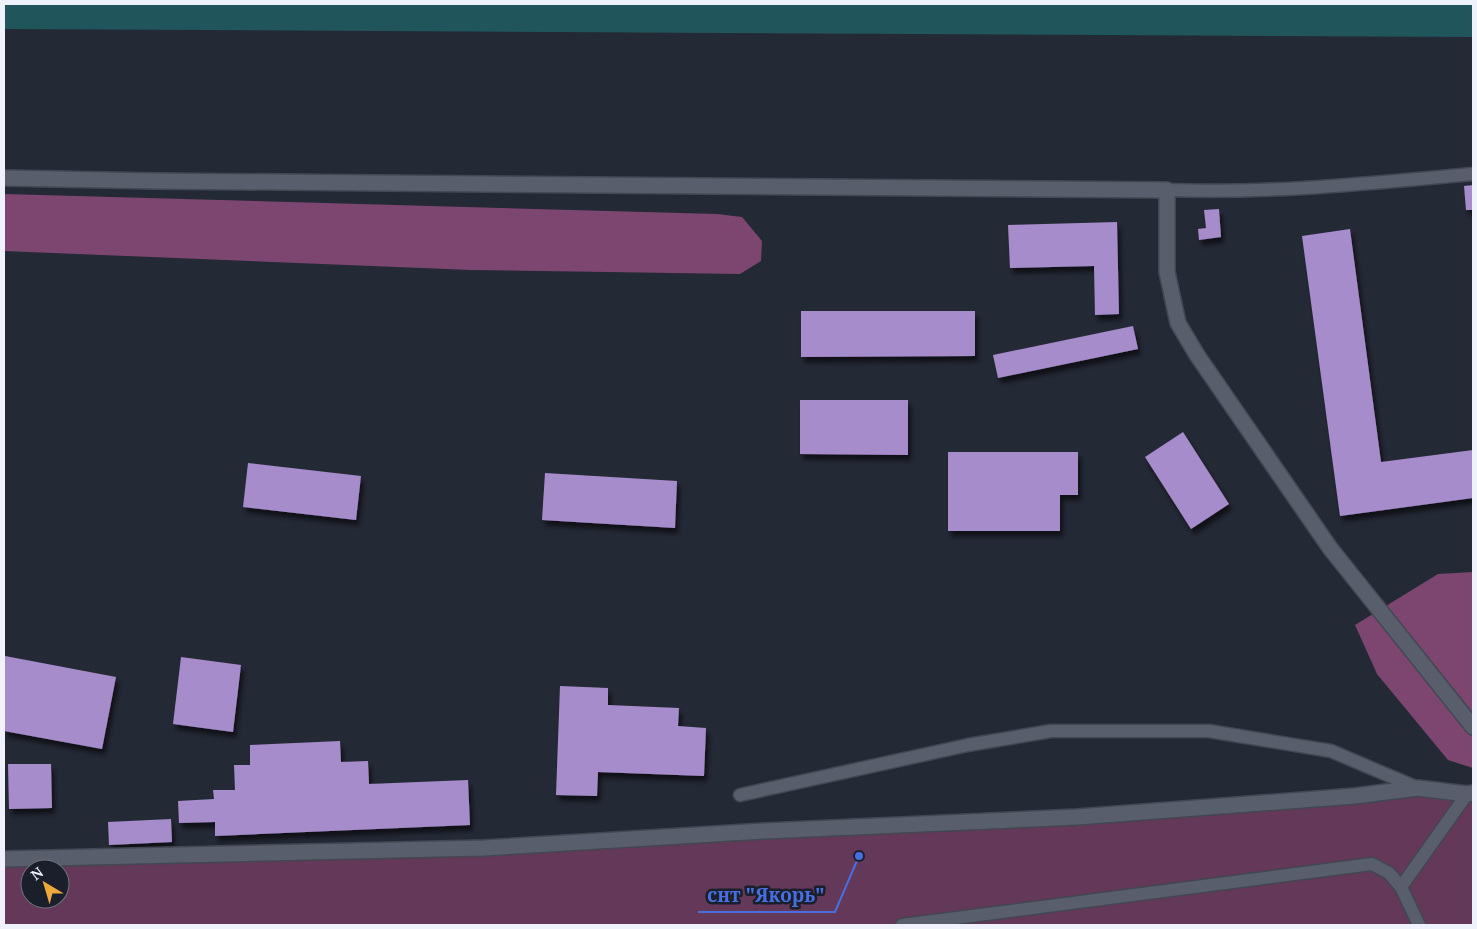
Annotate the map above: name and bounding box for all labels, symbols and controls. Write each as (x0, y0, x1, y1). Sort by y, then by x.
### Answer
north arrow (20, 859, 70, 909)
text: N (26, 862, 47, 884)
callout: снт "Якорь" (698, 878, 835, 912)
text: снт "Якорь" (707, 882, 825, 908)

